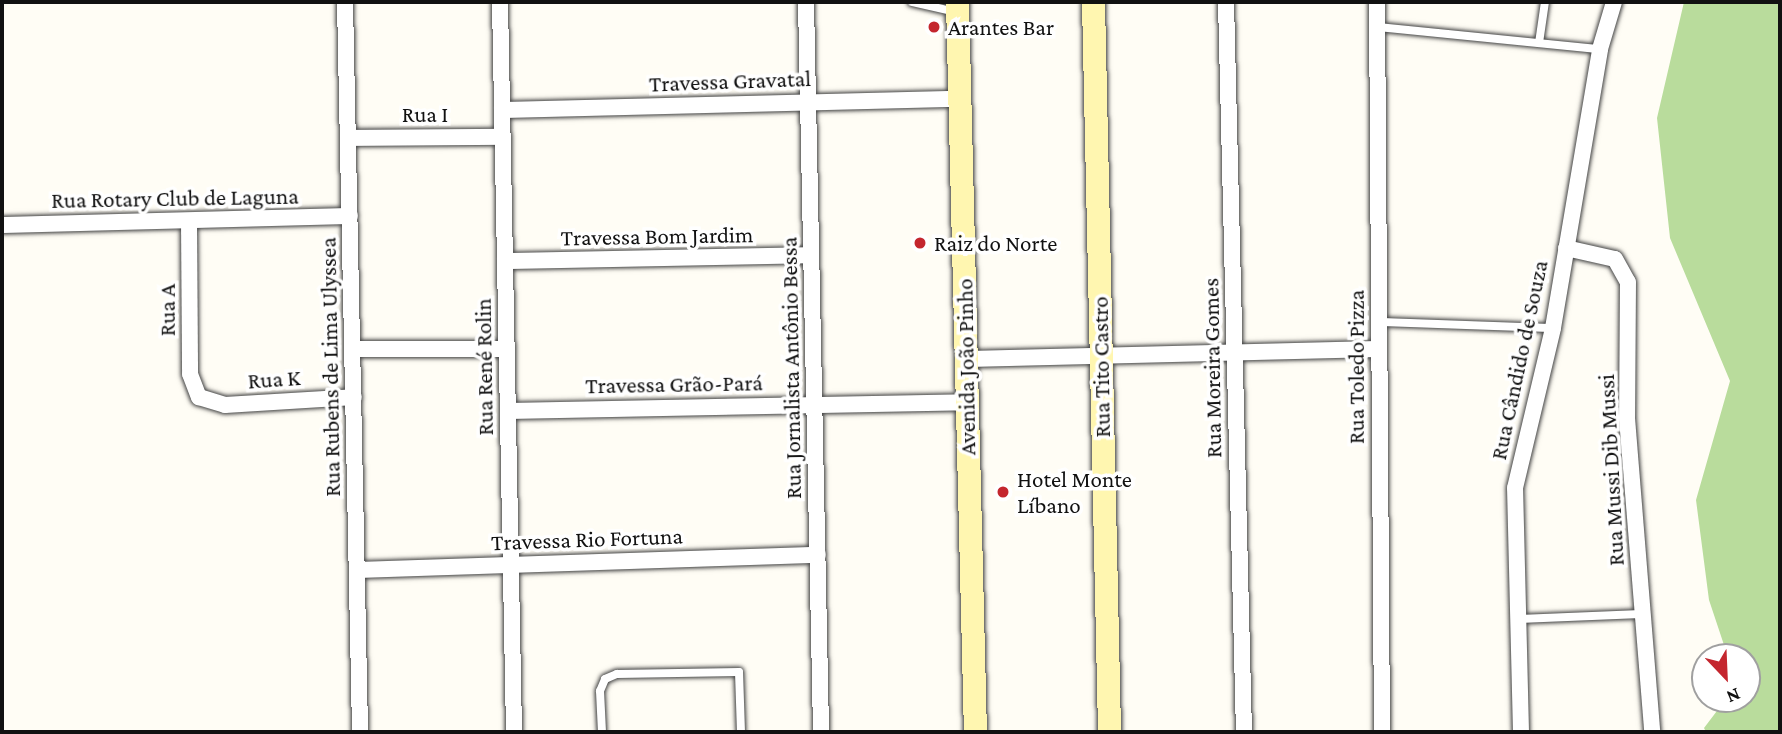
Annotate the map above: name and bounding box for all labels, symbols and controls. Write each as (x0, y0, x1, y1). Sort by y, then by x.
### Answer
place label: Arantes Bar (948, 13, 1054, 41)
marker: Arantes Bar (926, 19, 942, 35)
street label: Travessa Gravatal (648, 64, 812, 98)
street label: Rua I (402, 100, 448, 128)
street label: Rua Rotary Club de Laguna (51, 182, 299, 214)
street label: Travessa Bom Jardim (560, 221, 754, 251)
place label: Raiz do Norte (934, 229, 1057, 257)
marker: Raiz do Norte (912, 235, 928, 251)
street label: Rua Rubens de Lima Ulyssea (314, 237, 346, 497)
street label: Rua Jornalista Antônio Bessa (775, 237, 807, 499)
street label: Rua Cândido de Souza (1484, 258, 1554, 462)
street label: Avenida João Pinho (951, 278, 981, 456)
street label: Rua Moreira Gomes (1197, 278, 1227, 458)
street label: Rua A (153, 284, 181, 336)
street label: Rua Toledo Pizza (1342, 290, 1370, 444)
street label: Rua Tito Castro (1086, 296, 1116, 438)
street label: Rua René Rolin (469, 298, 499, 436)
street label: Rua K (247, 363, 301, 395)
street label: Travessa Grão-Pará (585, 369, 763, 399)
street label: Rua Mussi Dib Mussi (1592, 373, 1630, 567)
place label: Hotel Monte Líbano (1017, 465, 1132, 519)
marker: Hotel Monte Líbano (995, 484, 1011, 500)
street label: Travessa Rio Fortuna (491, 522, 683, 556)
north arrow (1691, 643, 1761, 713)
text: N (1724, 684, 1744, 708)

